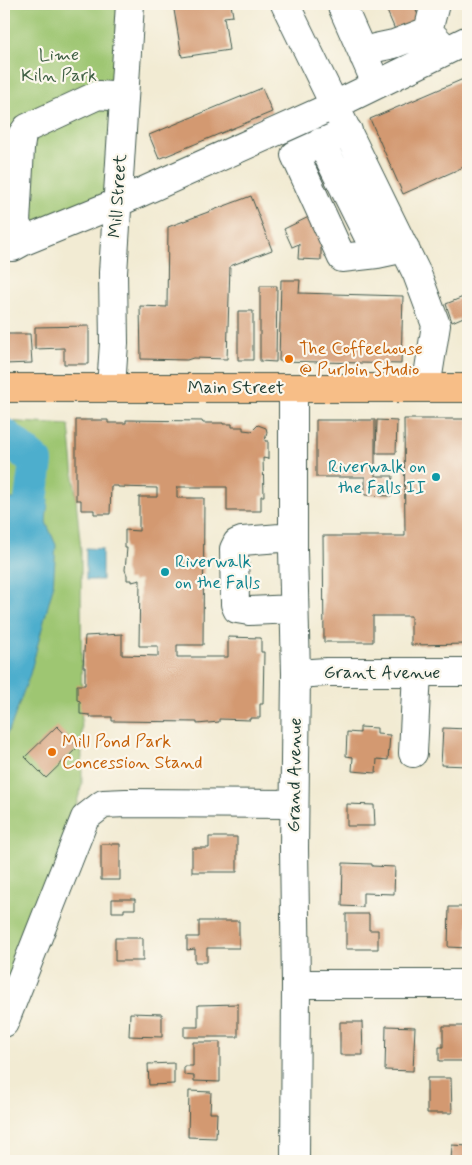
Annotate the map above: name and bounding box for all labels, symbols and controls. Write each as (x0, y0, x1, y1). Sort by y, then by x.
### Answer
park label: Lime Kiln Park (21, 43, 97, 88)
street label: Mill Street (103, 153, 133, 239)
place label: The Coffeehouse @ Purloin Studio (299, 337, 423, 382)
marker: The Coffeehouse @ Purloin Studio (283, 353, 295, 365)
street label: Main Street (188, 376, 284, 400)
place label: Riverwalk on the Falls II (328, 455, 426, 500)
marker: Riverwalk on the Falls II (430, 471, 442, 483)
place label: Riverwalk on the Falls (175, 550, 260, 595)
marker: Riverwalk on the Falls (159, 566, 171, 578)
street label: Grant Avenue (324, 661, 440, 685)
street label: Grand Avenue (282, 717, 308, 833)
place label: Mill Pond Park Concession Stand (62, 730, 203, 775)
marker: Mill Pond Park Concession Stand (46, 746, 58, 758)

